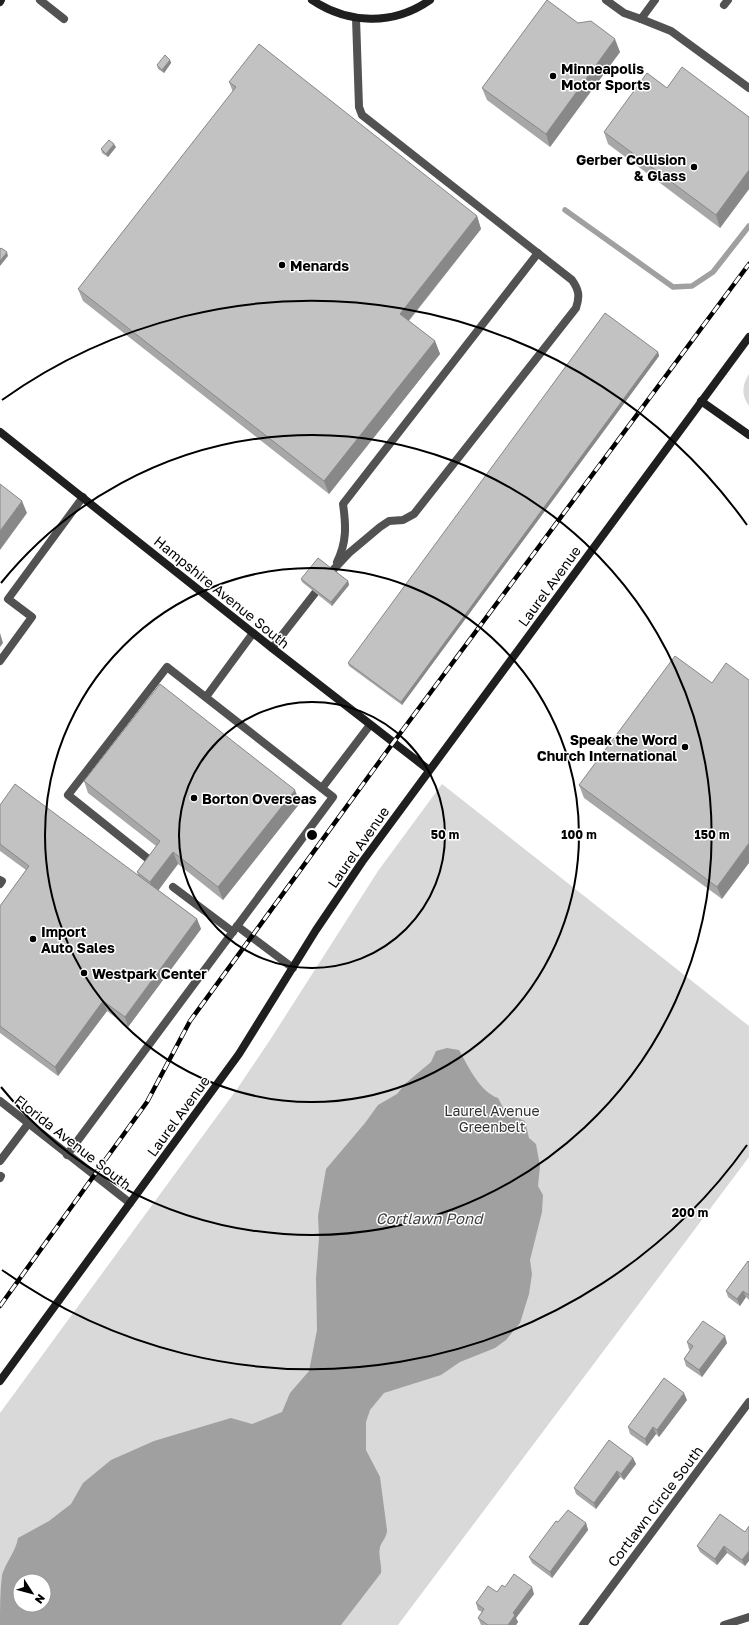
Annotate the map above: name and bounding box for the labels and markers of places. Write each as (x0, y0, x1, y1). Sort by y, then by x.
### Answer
place label: Minneapolis Motor Sports (561, 60, 650, 93)
marker: Minneapolis Motor Sports (548, 71, 558, 81)
place label: Gerber Collision & Glass (576, 151, 686, 184)
marker: Gerber Collision & Glass (689, 162, 699, 172)
place label: Menards (290, 257, 349, 274)
marker: Menards (277, 260, 287, 270)
place label: Speak the Word Church International (537, 731, 677, 764)
marker: Speak the Word Church International (680, 742, 690, 752)
place label: Borton Overseas (202, 790, 317, 807)
marker: Borton Overseas (189, 793, 199, 803)
centre of rings (305, 828, 319, 842)
place label: Import Auto Sales (41, 923, 115, 956)
marker: Import Auto Sales (28, 934, 38, 944)
place label: Westpark Center (92, 965, 207, 982)
marker: Westpark Center (79, 968, 89, 978)

